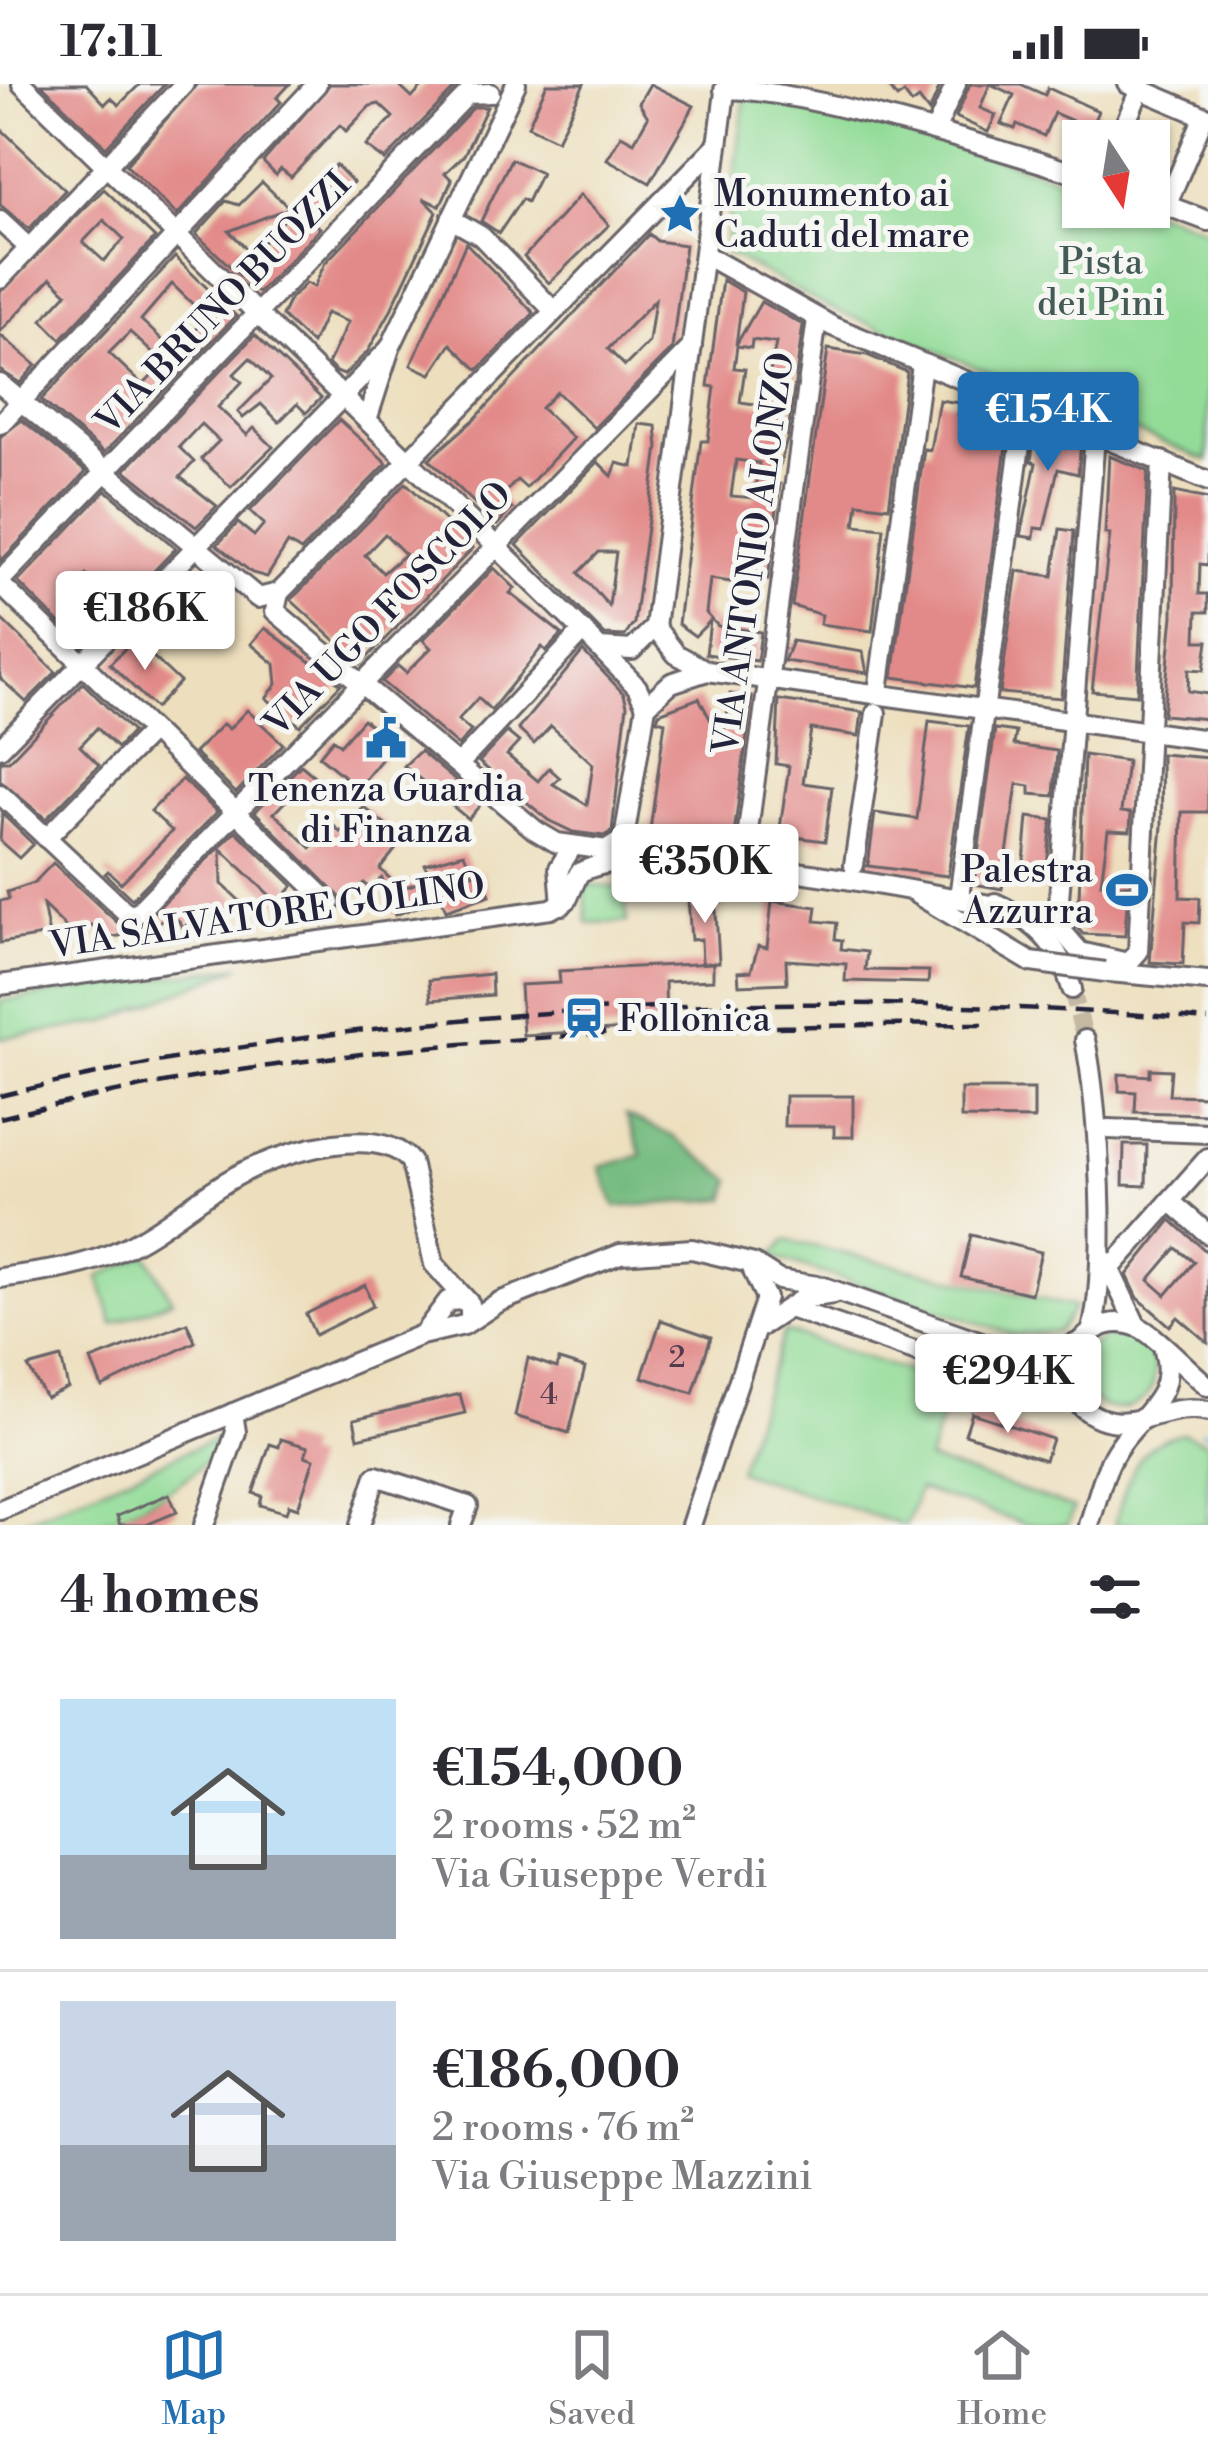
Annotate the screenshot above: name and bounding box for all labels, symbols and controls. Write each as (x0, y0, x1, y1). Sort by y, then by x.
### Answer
text: 17:11 (60, 14, 162, 71)
north arrow (1062, 120, 1170, 228)
map controls (1062, 120, 1170, 228)
street label: VIA BRUNO BUOZZI (86, 163, 361, 445)
place label: Monumento ai Caduti del mare (714, 173, 970, 259)
place icon: Monumento ai Caduti del mare (657, 191, 703, 237)
park label: Pista dei Pini (1037, 241, 1165, 327)
street label: VIA ANTONIO ALONZO (704, 350, 805, 758)
pin: €154K (964, 372, 1132, 474)
text: €154K (985, 386, 1111, 435)
street label: VIA UGO FOSCOLO (255, 473, 522, 747)
pin: €186K (61, 571, 229, 673)
text: €186K (83, 585, 207, 634)
public building icon: Tenenza Guardia di Finanza (363, 715, 409, 761)
place label: Tenenza Guardia di Finanza (248, 768, 524, 854)
pin: €350K (621, 824, 789, 926)
text: €350K (638, 838, 772, 887)
place label: Palestra Azzurra (961, 849, 1094, 935)
street label: VIA SALVATORE GOLINO (46, 864, 488, 969)
sports icon: Palestra Azzurra (1104, 867, 1150, 913)
station icon: Follonica (561, 995, 607, 1041)
place label: Follonica (618, 998, 771, 1043)
pin: €294K (924, 1334, 1092, 1436)
house number: 2 (668, 1339, 686, 1377)
text: €294K (942, 1348, 1074, 1397)
house number: 4 (540, 1376, 558, 1414)
icon: filters (1082, 1564, 1148, 1630)
text: 4 homes (60, 1565, 260, 1629)
text: €154,000 (432, 1738, 683, 1802)
icon: home (156, 1747, 300, 1891)
text: 2 rooms · 52 m² (432, 1802, 696, 1851)
text: Via Giuseppe Verdi (432, 1851, 768, 1900)
text: €186,000 (432, 2040, 680, 2104)
icon: home (156, 2049, 300, 2193)
text: 2 rooms · 76 m² (432, 2104, 694, 2153)
text: Via Giuseppe Mazzini (432, 2153, 812, 2202)
tab: Map (161, 2322, 227, 2435)
tab: Saved (548, 2322, 635, 2435)
tab: Home (957, 2322, 1047, 2435)

